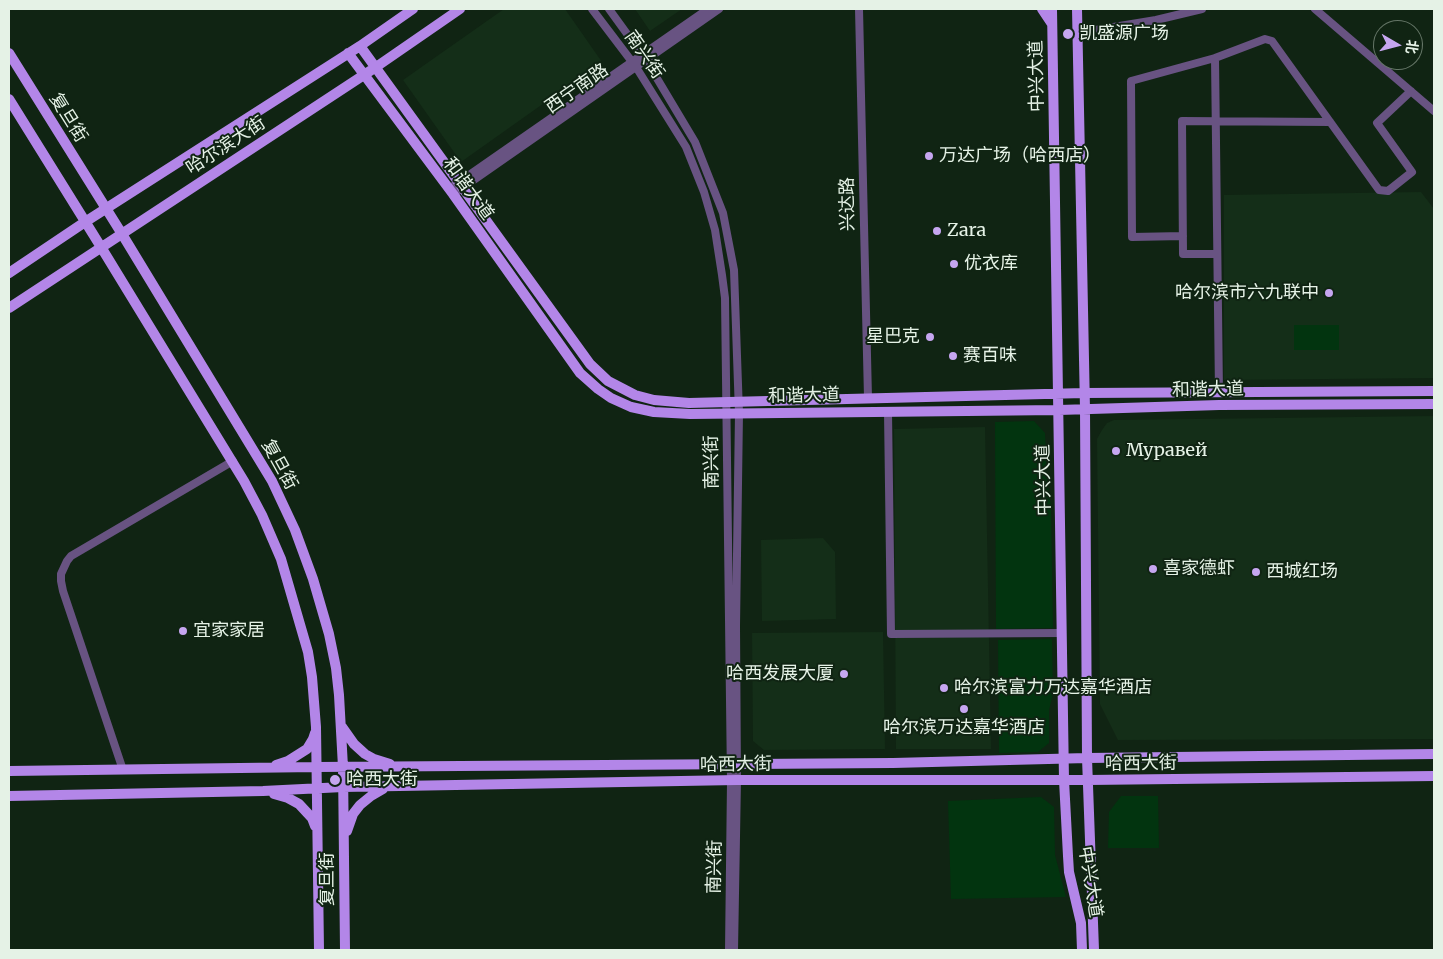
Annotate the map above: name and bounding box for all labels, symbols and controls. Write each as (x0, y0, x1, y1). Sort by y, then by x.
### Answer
north arrow (1373, 20, 1423, 70)
place label: 凯盛源广场 (1079, 23, 1169, 45)
street label: 南兴街 (620, 27, 668, 83)
marker: 凯盛源广场 (1061, 27, 1075, 41)
text: 北 (1402, 39, 1422, 55)
street label: 中兴大道 (1026, 40, 1048, 112)
street label: 西宁南路 (541, 60, 613, 118)
street label: 复旦街 (45, 89, 91, 147)
street label: 哈尔滨大街 (182, 112, 270, 180)
place label: 万达广场（哈西店） (939, 145, 1101, 167)
marker: 万达广场（哈西店） (923, 150, 935, 162)
street label: 和谐大道 (438, 154, 498, 224)
street label: 兴达路 (837, 177, 859, 231)
place label: Zara (947, 220, 986, 242)
marker: Zara (931, 225, 943, 237)
place label: 优衣库 (964, 253, 1018, 275)
marker: 优衣库 (948, 258, 960, 270)
place label: 哈尔滨市六九联中 (1175, 282, 1319, 304)
marker: 哈尔滨市六九联中 (1323, 287, 1335, 299)
place label: 星巴克 (866, 326, 920, 348)
marker: 星巴克 (924, 331, 936, 343)
place label: 赛百味 (963, 345, 1017, 367)
marker: 赛百味 (947, 350, 959, 362)
street label: 和谐大道 (1172, 379, 1244, 401)
street label: 和谐大道 (768, 385, 840, 407)
street label: 南兴街 (701, 435, 723, 489)
street label: 复旦街 (256, 436, 302, 494)
place label: Муравей (1126, 440, 1207, 462)
street label: 中兴大道 (1033, 444, 1055, 516)
marker: Муравей (1110, 445, 1122, 457)
place label: 喜家德虾 (1163, 558, 1235, 580)
place label: 西城红场 (1266, 561, 1338, 583)
marker: 喜家德虾 (1147, 563, 1159, 575)
marker: 西城红场 (1250, 566, 1262, 578)
place label: 宜家家居 (193, 620, 265, 642)
marker: 宜家家居 (177, 625, 189, 637)
place label: 哈西发展大厦 (726, 663, 834, 685)
marker: 哈西发展大厦 (838, 668, 850, 680)
place label: 哈尔滨富力万达嘉华酒店 (954, 677, 1152, 699)
marker: 哈尔滨富力万达嘉华酒店 (938, 682, 950, 694)
marker: 哈尔滨万达嘉华酒店 (958, 703, 970, 715)
place label: 哈尔滨万达嘉华酒店 (883, 717, 1045, 739)
street label: 哈西大街 (1105, 753, 1177, 775)
street label: 哈西大街 (700, 754, 772, 776)
place label: 哈西大街 (346, 769, 418, 791)
marker: 哈西大街 (328, 773, 342, 787)
street label: 南兴街 (704, 840, 726, 894)
street label: 中兴大道 (1074, 845, 1106, 919)
street label: 复旦街 (317, 852, 339, 906)

